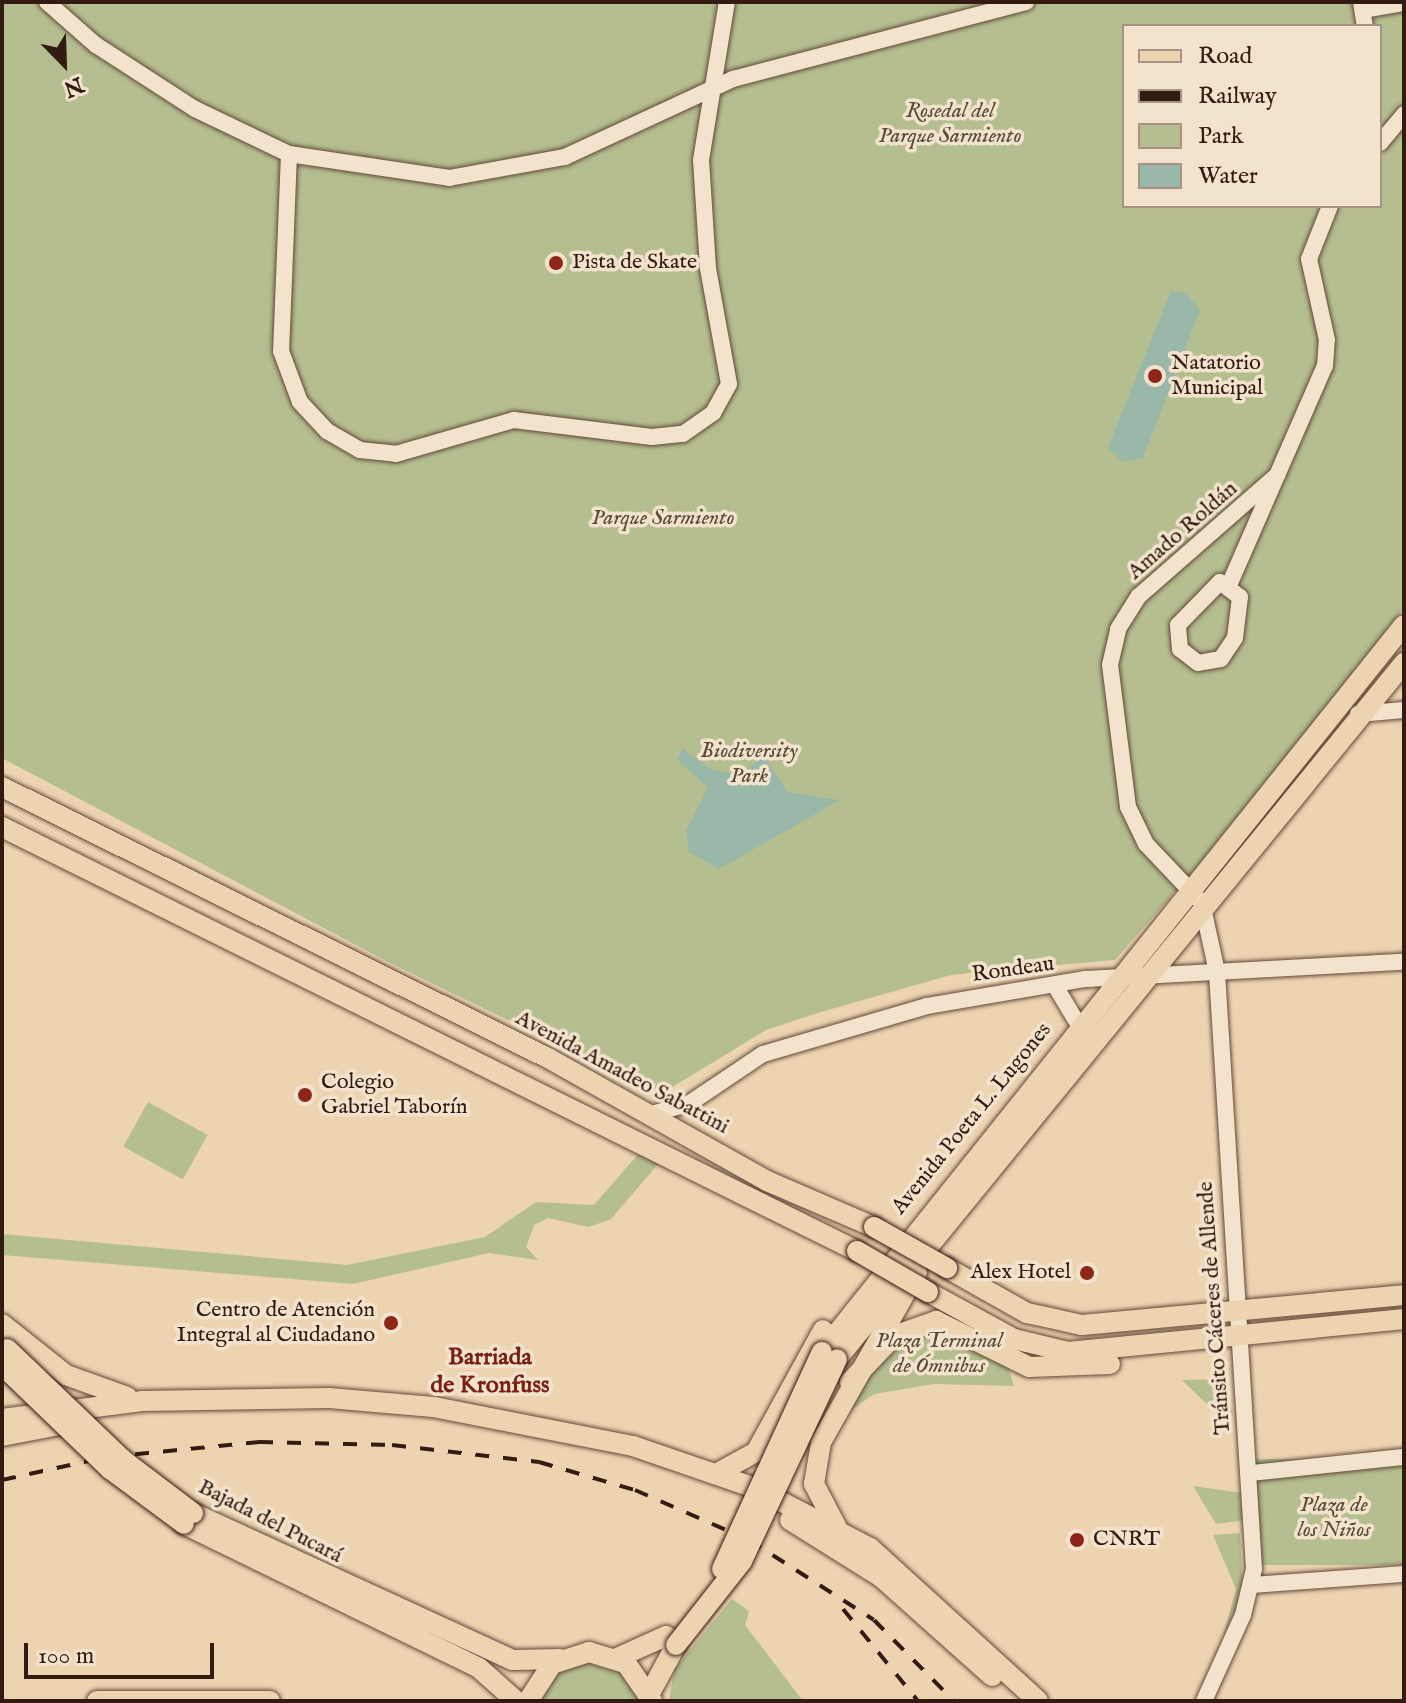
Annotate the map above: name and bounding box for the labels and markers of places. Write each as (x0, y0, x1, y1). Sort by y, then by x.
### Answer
place label: Pista de Skate (572, 250, 697, 276)
marker: Pista de Skate (547, 254, 565, 272)
place label: Natatorio Municipal (1171, 350, 1263, 402)
marker: Natatorio Municipal (1146, 367, 1164, 385)
place label: Colegio Gabriel Taborín (321, 1069, 468, 1120)
marker: Colegio Gabriel Taborín (296, 1086, 314, 1104)
place label: Alex Hotel (971, 1260, 1071, 1286)
marker: Alex Hotel (1078, 1264, 1096, 1282)
place label: Centro de Atención Integral al Ciudadano (177, 1297, 375, 1348)
marker: Centro de Atención Integral al Ciudadano (382, 1314, 400, 1332)
place label: CNRT (1093, 1527, 1160, 1553)
marker: CNRT (1068, 1531, 1086, 1549)

